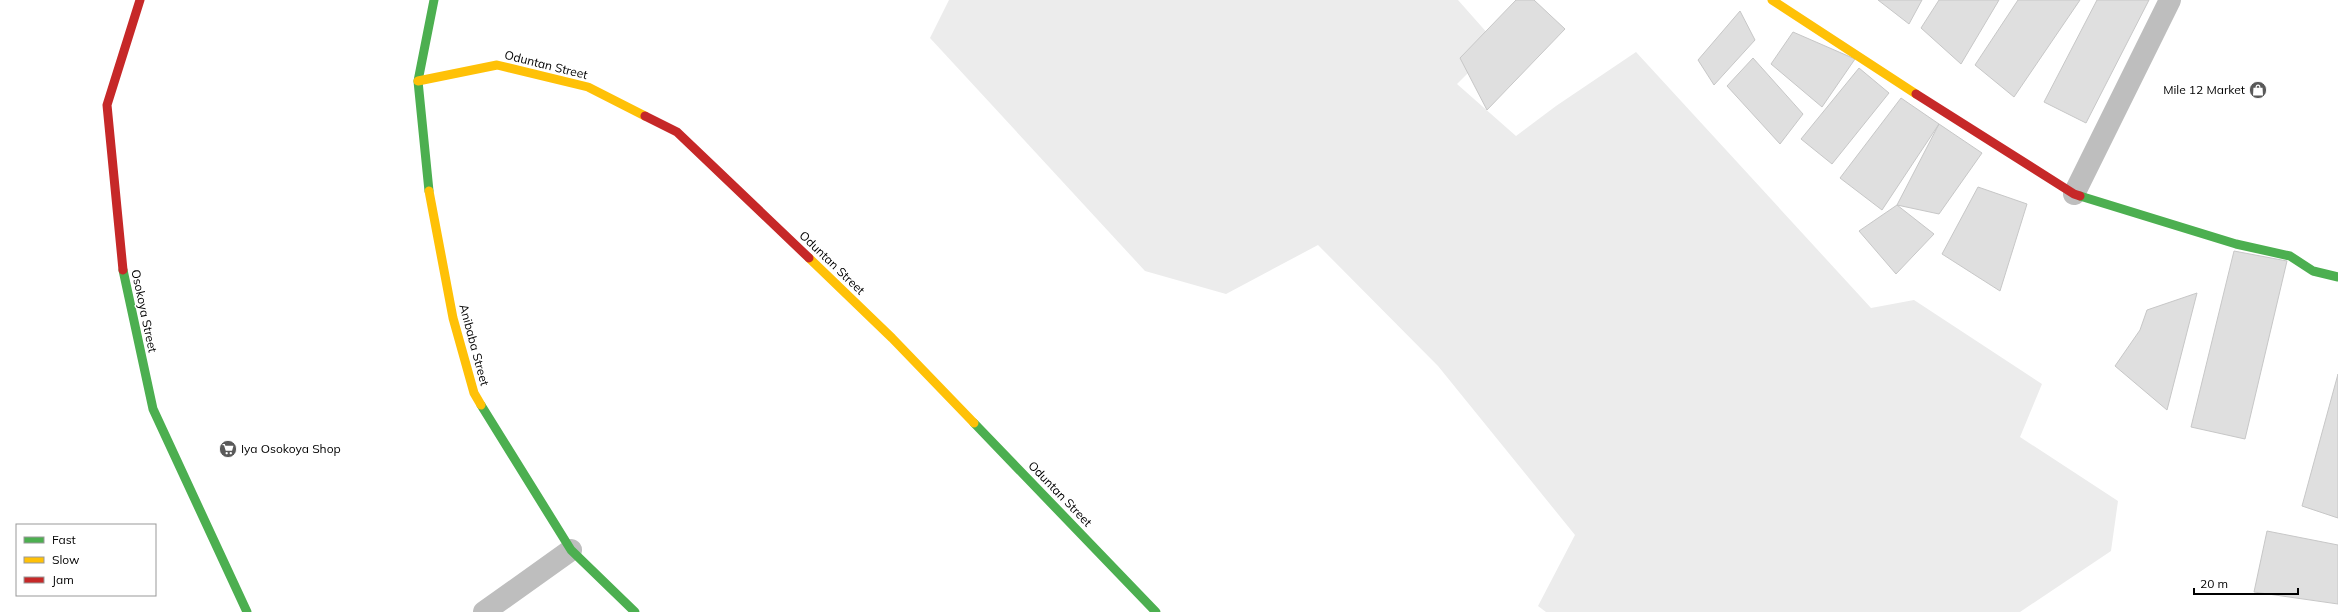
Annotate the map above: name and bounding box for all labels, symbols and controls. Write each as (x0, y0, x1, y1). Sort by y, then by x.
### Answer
street label: Oduntan Street (503, 47, 589, 82)
shop icon: Mile 12 Market (2248, 80, 2268, 100)
place label: Mile 12 Market (2163, 82, 2245, 97)
street label: Oduntan Street (797, 228, 868, 298)
street label: Osokoya Street (128, 268, 161, 354)
street label: Anibaba Street (456, 302, 493, 387)
supermarket icon: Iya Osokoya Shop (218, 439, 238, 459)
place label: Iya Osokoya Shop (241, 441, 341, 456)
street label: Oduntan Street (1025, 458, 1095, 529)
legend (16, 524, 156, 596)
text: Fast (52, 532, 76, 547)
text: Slow (52, 552, 80, 567)
scale bar (2194, 570, 2298, 596)
text: Jam (52, 572, 74, 587)
text: 20 m (2200, 576, 2228, 591)

